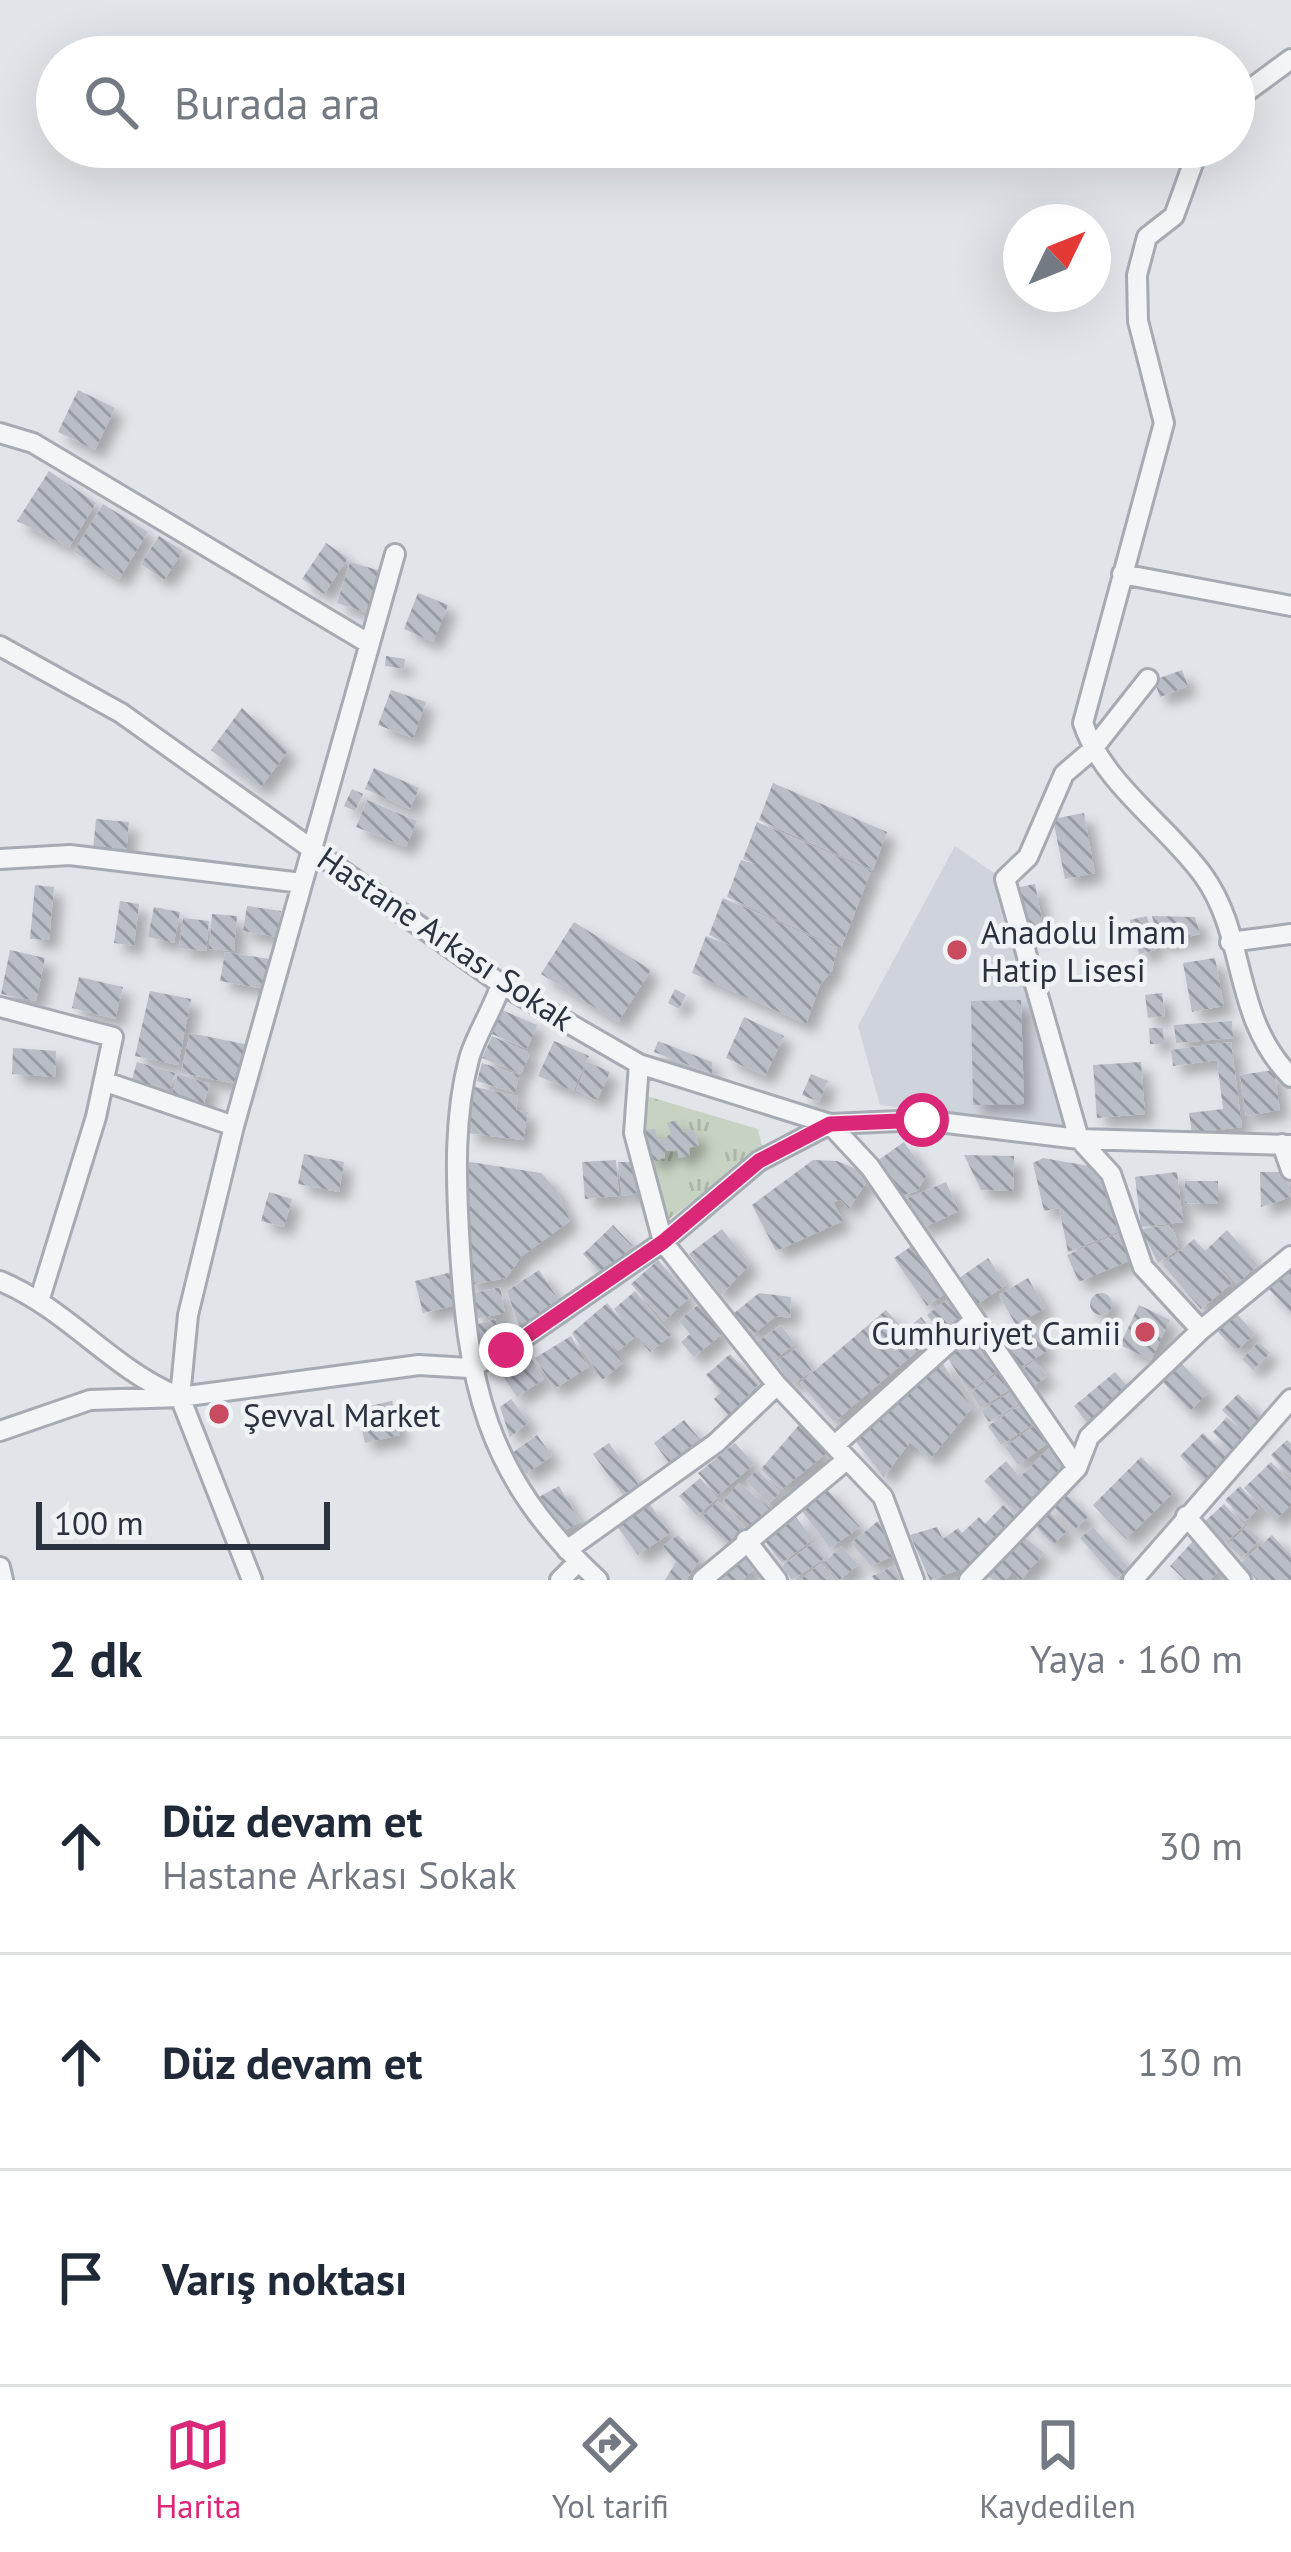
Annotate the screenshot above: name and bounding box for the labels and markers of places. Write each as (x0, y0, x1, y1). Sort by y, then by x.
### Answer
place label: Anadolu İmam Hatip Lisesi (981, 910, 1186, 991)
marker: Anadolu İmam Hatip Lisesi (944, 937, 970, 963)
place label: Cumhuriyet Camii (871, 1311, 1121, 1354)
marker: Cumhuriyet Camii (1132, 1319, 1158, 1345)
place label: Şevval Market (243, 1393, 440, 1436)
marker: Şevval Market (206, 1401, 232, 1427)

